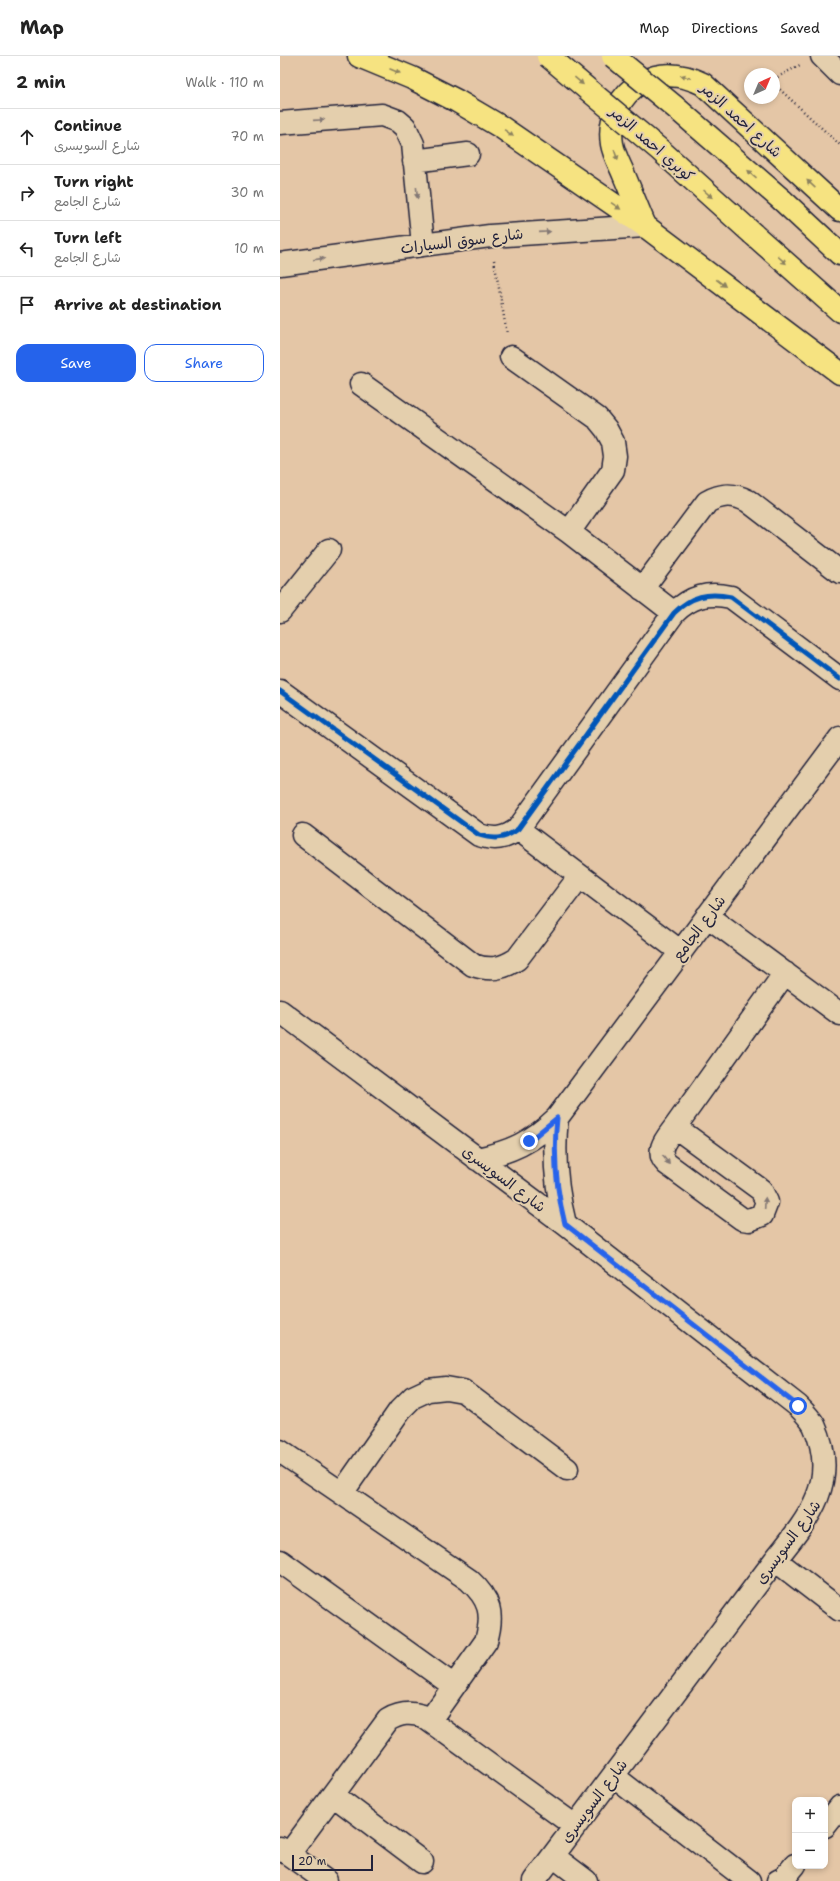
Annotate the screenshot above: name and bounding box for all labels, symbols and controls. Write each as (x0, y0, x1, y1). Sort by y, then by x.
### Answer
text: Map (20, 15, 64, 40)
text: Map (640, 19, 670, 37)
text: Directions (692, 19, 758, 37)
text: Saved (780, 19, 820, 37)
one-way arrow (389, 68, 401, 74)
north arrow (744, 68, 780, 104)
text: 2 min (16, 71, 66, 93)
text: Walk · 110 m (185, 74, 264, 91)
one-way arrow (680, 74, 692, 80)
one-way arrow (573, 76, 584, 85)
street label: شارع احمد الزمر (695, 77, 786, 162)
street label: كوبري احمد الزمر (604, 101, 698, 187)
text: Continue (54, 116, 122, 136)
one-way arrow (313, 116, 325, 123)
icon: ahead (16, 126, 38, 148)
text: 70 m (230, 128, 264, 145)
one-way arrow (503, 129, 514, 137)
text: شارع السويسرى (54, 137, 140, 154)
one-way arrow (613, 149, 619, 161)
one-way arrow (747, 170, 757, 179)
text: Turn right (54, 172, 134, 192)
one-way arrow (806, 179, 816, 188)
icon: right (16, 182, 38, 204)
text: 30 m (230, 184, 264, 201)
one-way arrow (414, 187, 421, 199)
one-way arrow (703, 189, 714, 198)
text: شارع الجامع (54, 193, 121, 210)
one-way arrow (611, 202, 621, 210)
street label: شارع سوق السيارات (400, 224, 524, 258)
text: Turn left (54, 228, 122, 248)
one-way arrow (539, 229, 551, 236)
icon: left (16, 238, 38, 260)
text: 10 m (234, 240, 264, 257)
text: شارع الجامع (54, 249, 121, 266)
one-way arrow (777, 255, 788, 264)
one-way arrow (313, 256, 325, 262)
one-way arrow (715, 279, 726, 287)
icon: arrive (16, 294, 38, 316)
text: Arrive at destination (54, 295, 222, 315)
button: Save (16, 344, 136, 382)
button: Share (144, 344, 264, 382)
street label: شارع الجامع (668, 891, 731, 965)
route end (520, 1132, 538, 1150)
street label: شارع السويسرى (458, 1141, 550, 1217)
one-way arrow (662, 1155, 670, 1166)
one-way arrow (762, 1197, 768, 1210)
route start (789, 1397, 807, 1415)
street label: شارع السويسرى (751, 1496, 825, 1588)
street label: شارع السويسرى (556, 1755, 632, 1847)
map controls (792, 1797, 828, 1869)
button: + (792, 1797, 828, 1833)
button: − (792, 1833, 828, 1869)
scale bar (292, 1853, 373, 1872)
text: 20 m (298, 1854, 326, 1869)

